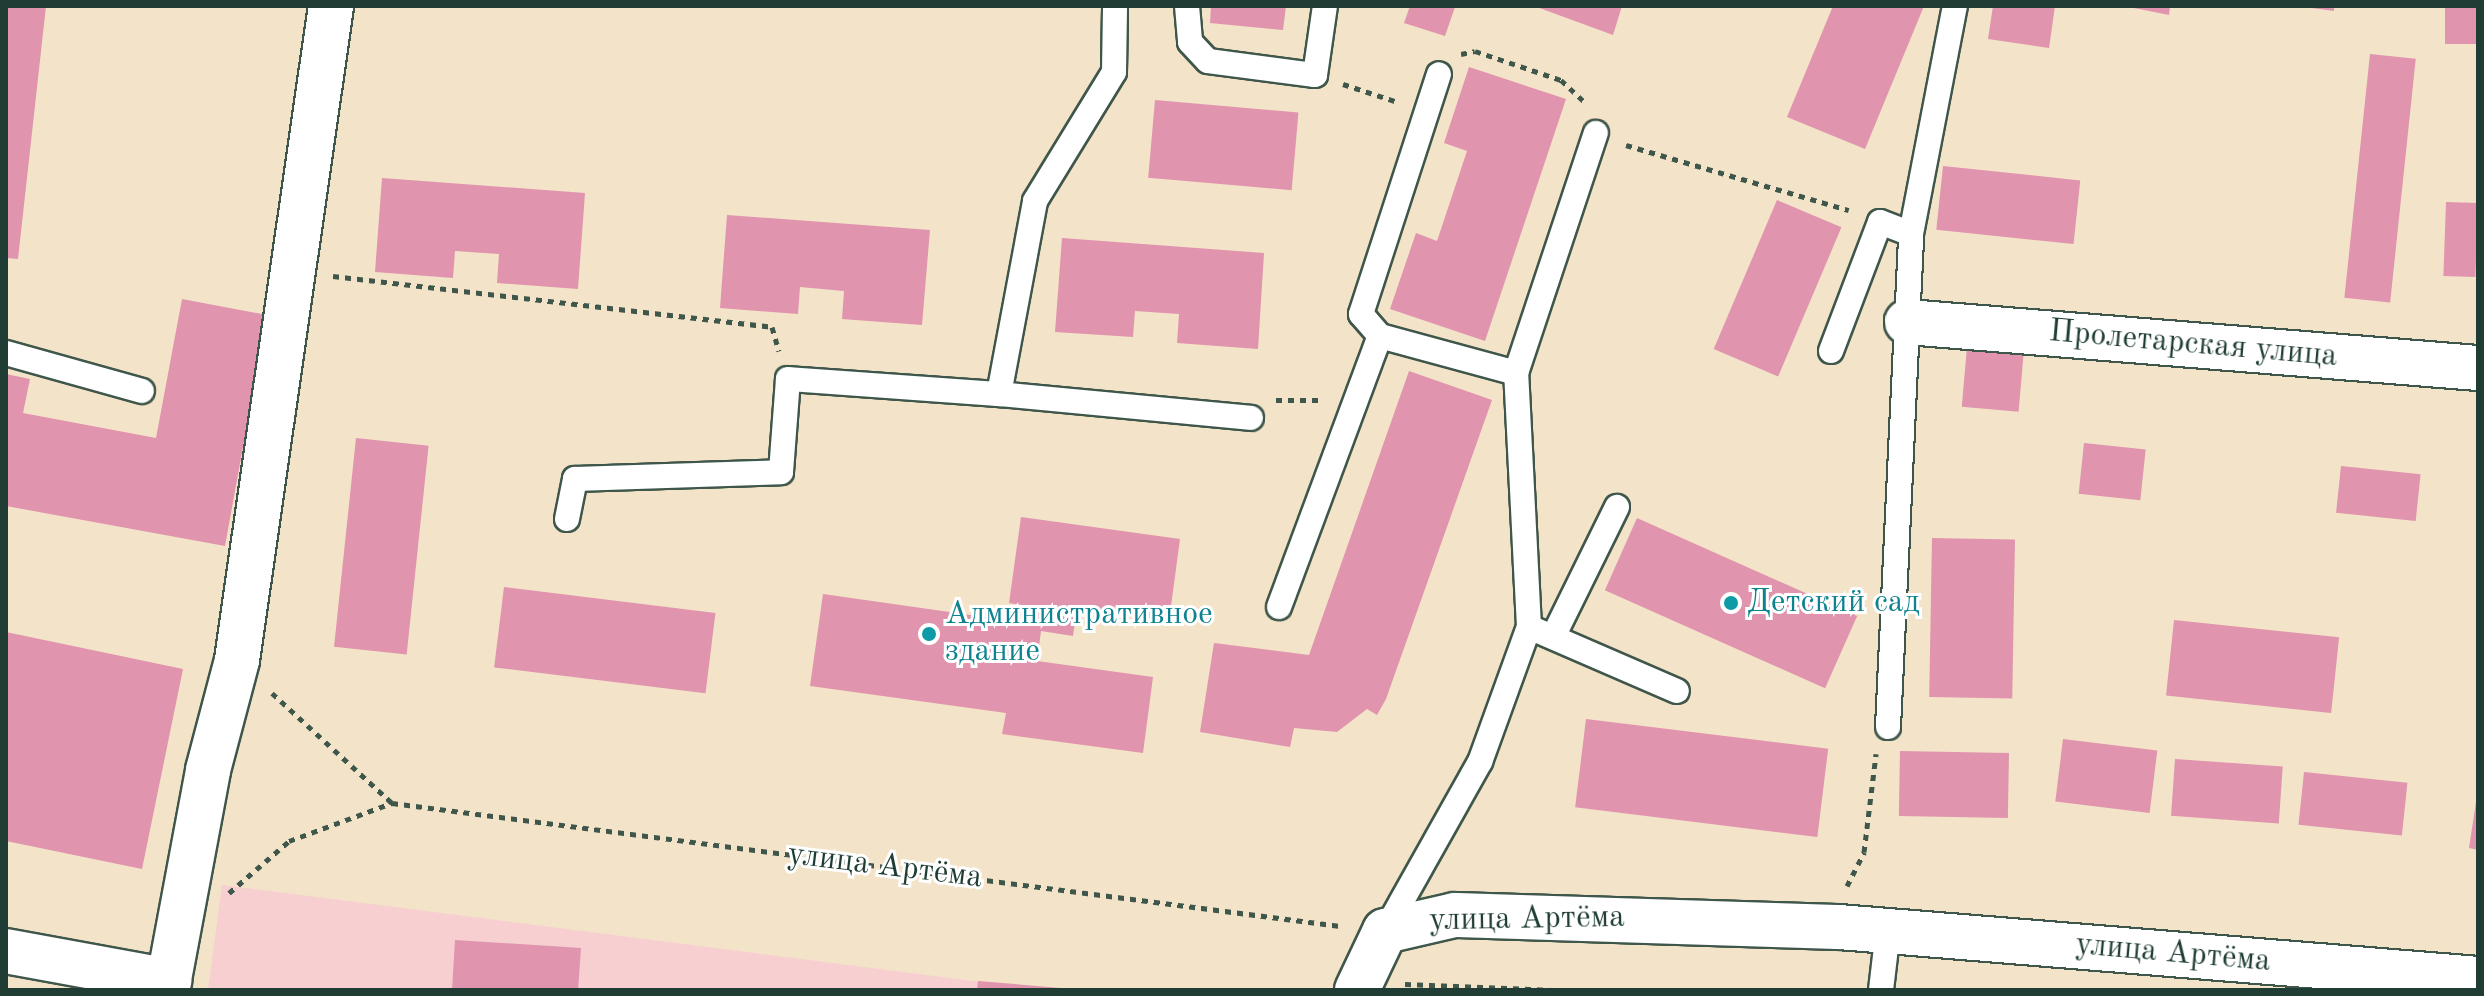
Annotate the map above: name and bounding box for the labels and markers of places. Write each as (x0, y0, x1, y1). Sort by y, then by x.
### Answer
place label: Детский сад (1747, 584, 1919, 622)
marker: Детский сад (1722, 594, 1740, 612)
place label: Административное здание (945, 597, 1213, 672)
marker: Административное здание (920, 625, 938, 643)

